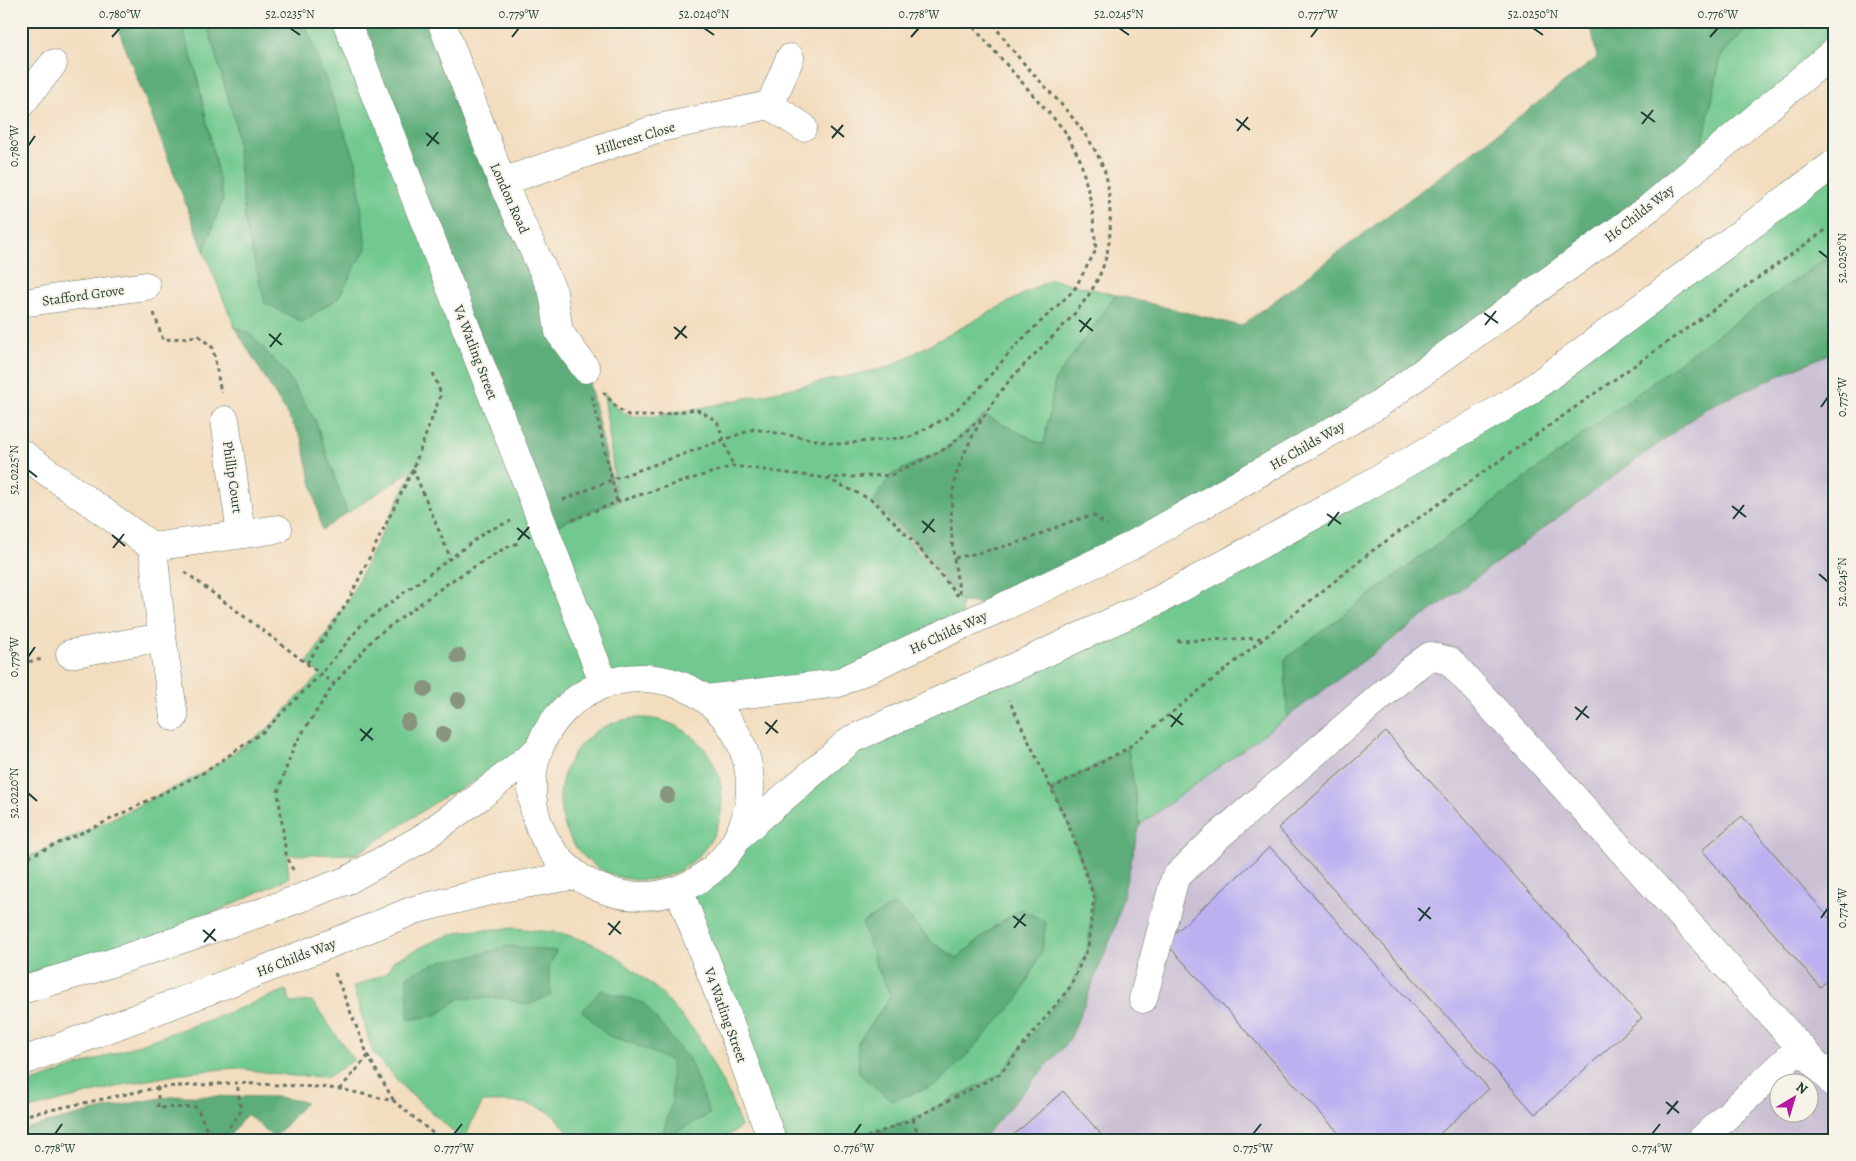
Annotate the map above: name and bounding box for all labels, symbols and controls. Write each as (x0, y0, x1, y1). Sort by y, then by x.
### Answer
text: 0.780°W (99, 6, 142, 22)
text: 52.0235°N (265, 6, 315, 22)
text: 0.779°W (499, 6, 540, 22)
text: 52.0240°N (679, 6, 730, 22)
text: 0.778°W (899, 6, 940, 22)
text: 52.0245°N (1094, 6, 1144, 22)
text: 0.777°W (1298, 6, 1339, 22)
text: 52.0250°N (1508, 6, 1559, 22)
text: 0.776°W (1698, 6, 1739, 22)
street label: Hillcrest Close (593, 117, 677, 160)
text: 0.780°W (6, 124, 22, 167)
street label: London Road (485, 160, 534, 237)
street label: H6 Childs Way (1600, 180, 1679, 247)
text: 52.0250°N (1834, 232, 1850, 283)
street label: Stafford Grove (41, 280, 125, 311)
street label: V4 Watling Street (448, 301, 502, 403)
text: 0.775°W (1834, 376, 1850, 417)
street label: H6 Childs Way (1266, 416, 1349, 475)
street label: Phillip Court (218, 440, 247, 515)
text: 52.0225°N (6, 445, 22, 495)
text: 52.0245°N (1834, 557, 1850, 607)
street label: H6 Childs Way (906, 606, 991, 659)
text: 0.779°W (6, 636, 22, 677)
text: 52.0220°N (6, 767, 22, 818)
text: 0.774°W (1834, 887, 1850, 928)
street label: H6 Childs Way (254, 933, 339, 981)
street label: V4 Watling Street (699, 964, 752, 1066)
north arrow (1768, 1074, 1818, 1124)
text: N (1792, 1078, 1812, 1099)
text: 0.778°W (35, 1140, 76, 1156)
text: 0.777°W (434, 1140, 475, 1156)
text: 0.776°W (834, 1140, 875, 1156)
text: 0.775°W (1233, 1140, 1274, 1156)
text: 0.774°W (1632, 1140, 1673, 1156)

